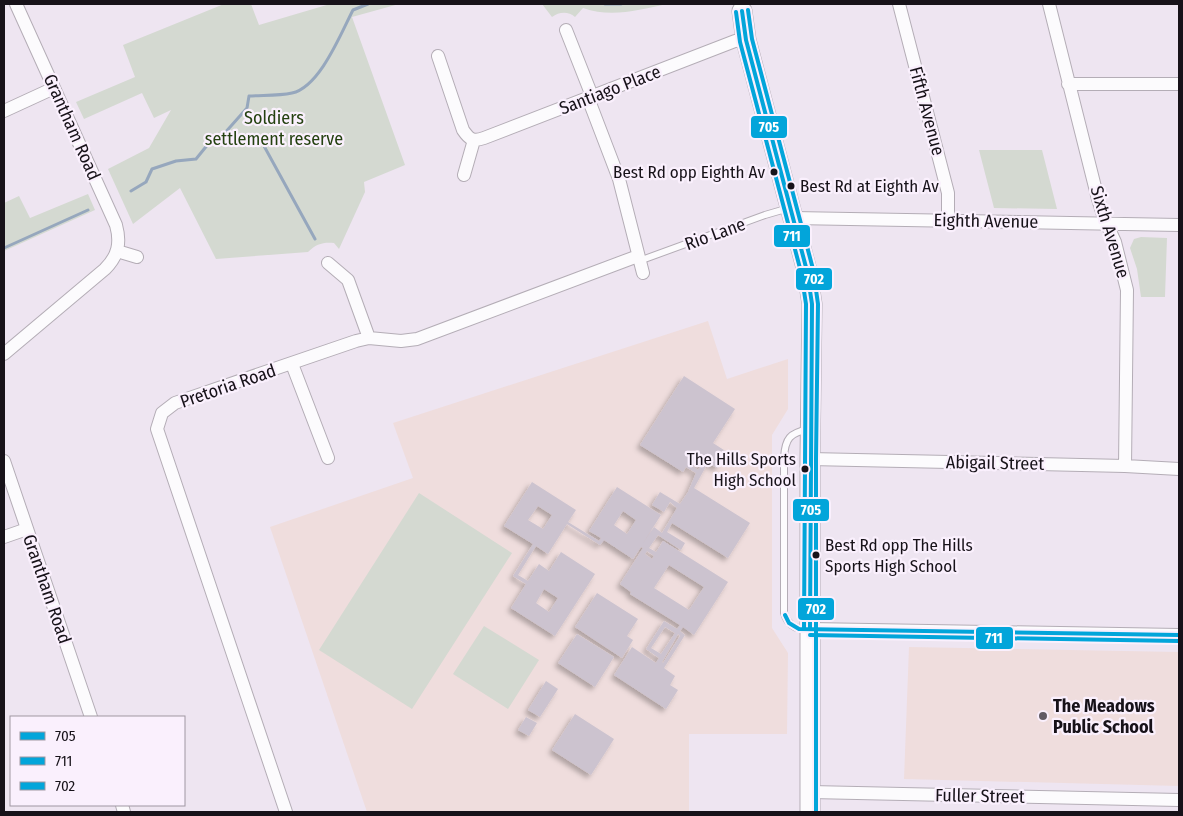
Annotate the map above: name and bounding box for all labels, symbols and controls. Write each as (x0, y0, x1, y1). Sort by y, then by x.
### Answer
street label: Santiago Place (556, 60, 664, 119)
street label: Fifth Avenue (905, 64, 949, 158)
street label: Grantham Road (39, 70, 105, 184)
park label: Soldiers settlement reserve (205, 107, 343, 150)
line badge: 705 (750, 115, 788, 139)
text: 705 (759, 119, 779, 136)
place label: Best Rd opp Eighth Av (613, 162, 765, 183)
marker: Best Rd opp Eighth Av (769, 167, 779, 177)
place label: Best Rd at Eighth Av (800, 176, 939, 197)
marker: Best Rd at Eighth Av (786, 181, 796, 191)
street label: Sixth Avenue (1086, 183, 1134, 281)
street label: Eighth Avenue (934, 209, 1039, 233)
street label: Rio Lane (682, 213, 749, 255)
line badge: 711 (773, 224, 811, 248)
text: 711 (783, 228, 801, 245)
line badge: 702 (795, 267, 833, 291)
text: 702 (804, 271, 824, 288)
street label: Pretoria Road (177, 359, 279, 413)
place label: The Hills Sports High School (687, 449, 797, 491)
street label: Abigail Street (946, 451, 1044, 475)
marker: The Hills Sports High School (800, 464, 810, 474)
line badge: 705 (792, 498, 830, 522)
text: 705 (801, 502, 821, 519)
street label: Grantham Road (18, 532, 76, 646)
place label: Best Rd opp The Hills Sports High School (825, 535, 973, 577)
marker: Best Rd opp The Hills Sports High School (811, 550, 821, 560)
line badge: 702 (797, 597, 835, 621)
text: 702 (806, 601, 826, 618)
line badge: 711 (975, 626, 1014, 650)
text: 711 (985, 630, 1003, 647)
place label: The Meadows Public School (1053, 695, 1155, 738)
marker: The Meadows Public School (1037, 710, 1049, 722)
legend (10, 716, 185, 806)
text: 705 (55, 727, 76, 745)
text: 711 (55, 752, 72, 770)
text: 702 (55, 777, 76, 795)
street label: Fuller Street (935, 784, 1025, 808)

